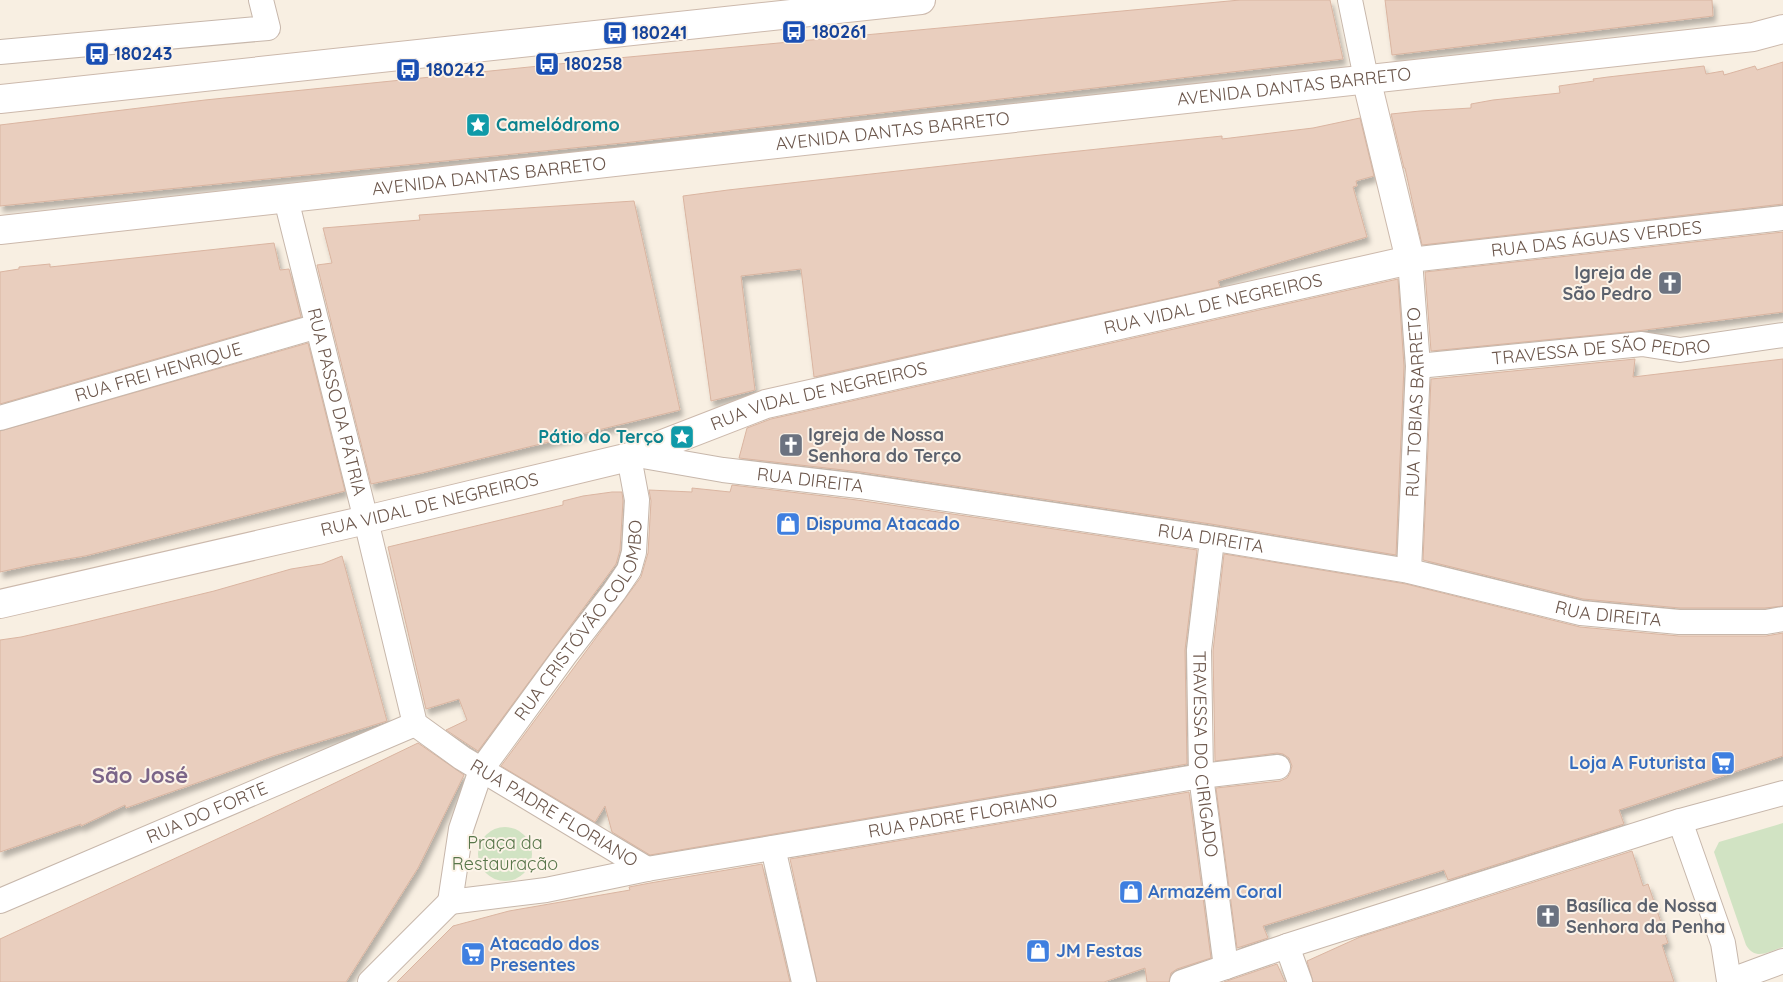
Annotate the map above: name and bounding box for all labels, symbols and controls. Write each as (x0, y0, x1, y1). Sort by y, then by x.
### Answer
bus stop icon: 180261 (781, 19, 807, 45)
bus stop icon: 180241 (602, 20, 628, 46)
place label: 180261 (812, 20, 867, 43)
place label: 180241 (632, 21, 687, 44)
bus stop icon: 180243 (84, 41, 110, 67)
place label: 180243 (114, 42, 172, 65)
bus stop icon: 180258 (534, 51, 560, 77)
place label: 180258 (564, 52, 623, 75)
bus stop icon: 180242 (395, 57, 421, 83)
place label: 180242 (426, 58, 485, 81)
street label: AVENIDA DANTAS BARRETO (1176, 62, 1412, 111)
street label: AVENIDA DANTAS BARRETO (774, 106, 1011, 155)
place icon: Camelódromo (465, 112, 491, 138)
place label: Camelódromo (496, 113, 620, 136)
street label: AVENIDA DANTAS BARRETO (371, 151, 607, 200)
street label: RUA DAS ÁGUAS VERDES (1490, 215, 1703, 262)
place label: Igreja de São Pedro (1562, 261, 1652, 305)
street label: RUA VIDAL DE NEGREIROS (1102, 268, 1324, 339)
church icon: Igreja de São Pedro (1657, 270, 1683, 296)
street label: RUA PASSO DA PÁTRIA (303, 305, 372, 498)
street label: RUA TOBIAS BARRETO (1400, 306, 1429, 498)
street label: TRAVESSA DE SÃO PEDRO (1490, 332, 1712, 370)
street label: RUA FREI HENRIQUE (72, 337, 245, 407)
street label: RUA VIDAL DE NEGREIROS (707, 356, 929, 435)
place label: Igreja de Nossa Senhora do Terço (808, 423, 962, 467)
place icon: Pátio do Terço (669, 424, 695, 450)
place label: Pátio do Terço (538, 425, 664, 448)
church icon: Igreja de Nossa Senhora do Terço (778, 432, 804, 458)
street label: RUA DIREITA (756, 462, 865, 497)
street label: RUA VIDAL DE NEGREIROS (318, 467, 541, 541)
shop icon: Dispuma Atacado (775, 511, 801, 537)
place label: Dispuma Atacado (806, 512, 960, 535)
street label: RUA CRISTÓVÃO COLOMBO (509, 519, 647, 725)
street label: RUA DIREITA (1156, 519, 1266, 558)
street label: RUA DIREITA (1553, 595, 1663, 631)
street label: TRAVESSA DO CIRIGADO (1188, 650, 1224, 859)
supermarket icon: Loja A Futurista (1710, 750, 1736, 776)
place label: Loja A Futurista (1569, 751, 1706, 774)
street label: RUA PADRE FLORIANO (466, 754, 642, 872)
district label: São José (92, 761, 188, 789)
street label: RUA DO FORTE (143, 776, 271, 848)
street label: RUA PADRE FLORIANO (866, 788, 1059, 843)
park label: Praça da Restauração (452, 831, 558, 875)
shop icon: Armazém Coral (1118, 879, 1144, 905)
place label: Armazém Coral (1148, 880, 1282, 903)
place label: Basílica de Nossa Senhora da Penha (1566, 894, 1725, 938)
church icon: Basílica de Nossa Senhora da Penha (1535, 903, 1561, 929)
place label: Atacado dos Presentes (490, 932, 600, 976)
shop icon: JM Festas (1025, 938, 1051, 964)
place label: JM Festas (1056, 939, 1143, 962)
supermarket icon: Atacado dos Presentes (460, 941, 486, 967)

